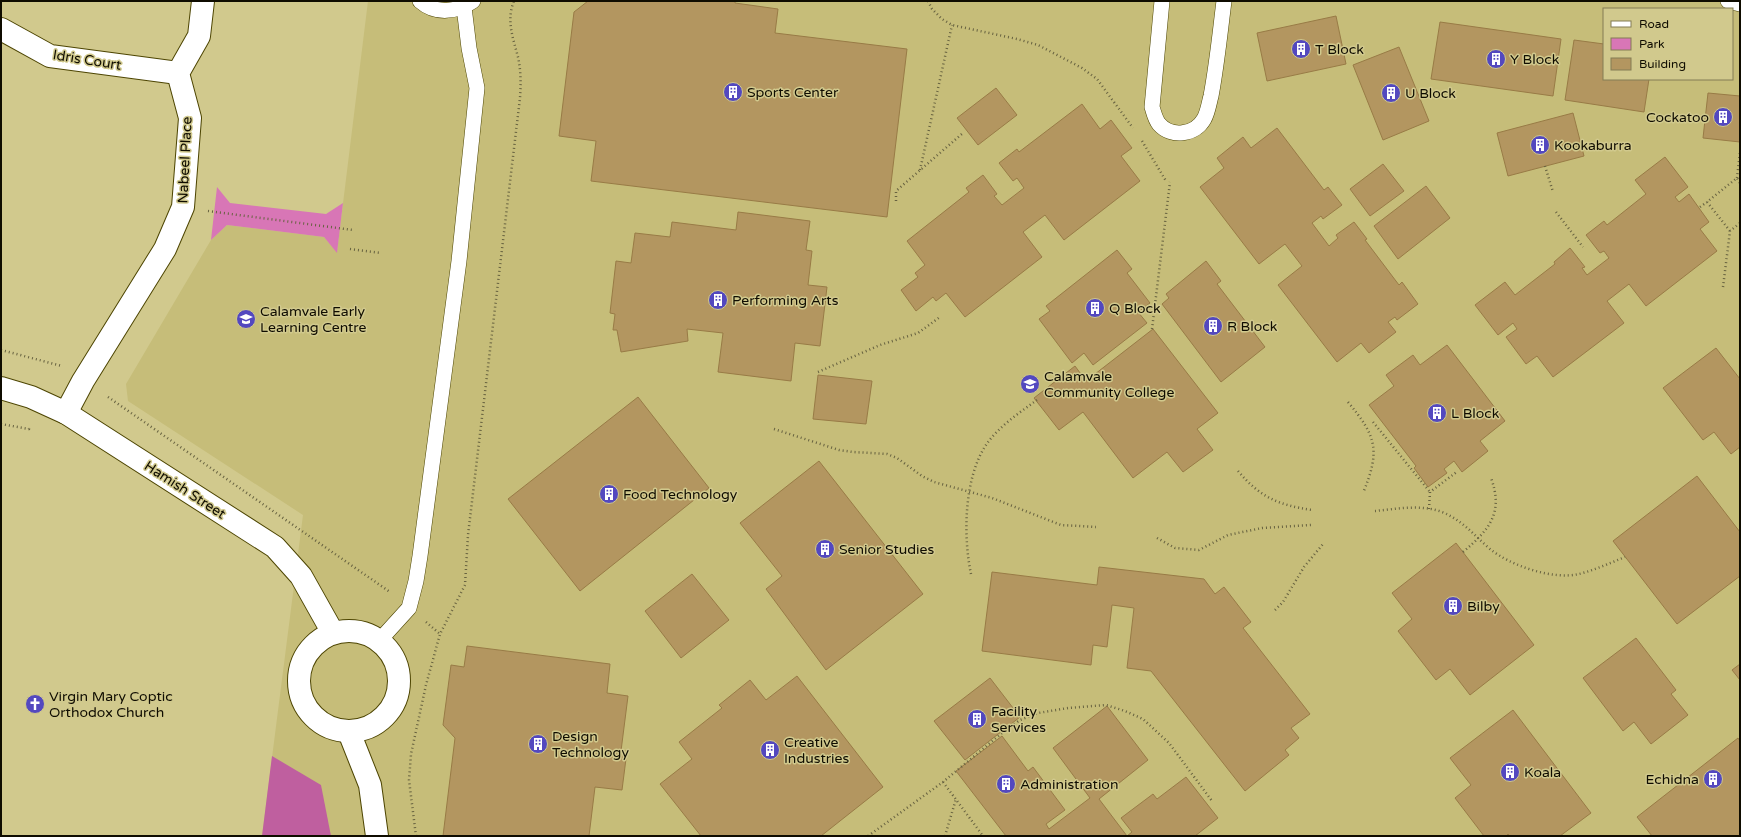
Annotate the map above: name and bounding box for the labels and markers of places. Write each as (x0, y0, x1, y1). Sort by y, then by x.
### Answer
building icon: T Block (1290, 38, 1312, 60)
place label: T Block (1315, 41, 1364, 58)
building icon: Y Block (1485, 48, 1507, 70)
place label: Y Block (1510, 51, 1560, 68)
building icon: Sports Center (722, 81, 744, 103)
building icon: U Block (1380, 82, 1402, 104)
place label: Sports Center (747, 84, 839, 101)
place label: U Block (1405, 85, 1456, 102)
building icon: Cockatoo (1712, 106, 1734, 128)
place label: Cockatoo (1646, 109, 1709, 126)
building icon: Kookaburra (1529, 134, 1551, 156)
place label: Kookaburra (1554, 137, 1632, 154)
building icon: Performing Arts (707, 289, 729, 311)
place label: Performing Arts (732, 292, 839, 309)
building icon: Q Block (1084, 297, 1106, 319)
place label: Q Block (1109, 300, 1161, 317)
place label: Calamvale Early Learning Centre (260, 303, 367, 336)
school or university icon: Calamvale Early Learning Centre (235, 308, 257, 330)
building icon: R Block (1202, 315, 1224, 337)
place label: R Block (1227, 318, 1278, 335)
place label: Calamvale Community College (1044, 368, 1174, 401)
school or university icon: Calamvale Community College (1019, 373, 1041, 395)
building icon: L Block (1426, 402, 1448, 424)
place label: L Block (1451, 405, 1500, 422)
building icon: Food Technology (598, 483, 620, 505)
place label: Food Technology (623, 486, 738, 503)
building icon: Senior Studies (814, 538, 836, 560)
place label: Senior Studies (839, 541, 935, 558)
building icon: Bilby (1442, 595, 1464, 617)
place label: Bilby (1467, 598, 1500, 615)
place label: Virgin Mary Coptic Orthodox Church (49, 688, 173, 721)
church icon: Virgin Mary Coptic Orthodox Church (24, 693, 46, 715)
place label: Facility Services (991, 703, 1046, 736)
building icon: Facility Services (966, 708, 988, 730)
place label: Design Technology (552, 728, 629, 761)
building icon: Design Technology (527, 733, 549, 755)
place label: Creative Industries (784, 734, 850, 767)
building icon: Creative Industries (759, 739, 781, 761)
building icon: Koala (1499, 761, 1521, 783)
place label: Koala (1524, 764, 1561, 781)
building icon: Echidna (1702, 768, 1724, 790)
place label: Echidna (1646, 771, 1699, 788)
building icon: Administration (995, 773, 1017, 795)
place label: Administration (1020, 776, 1118, 793)

